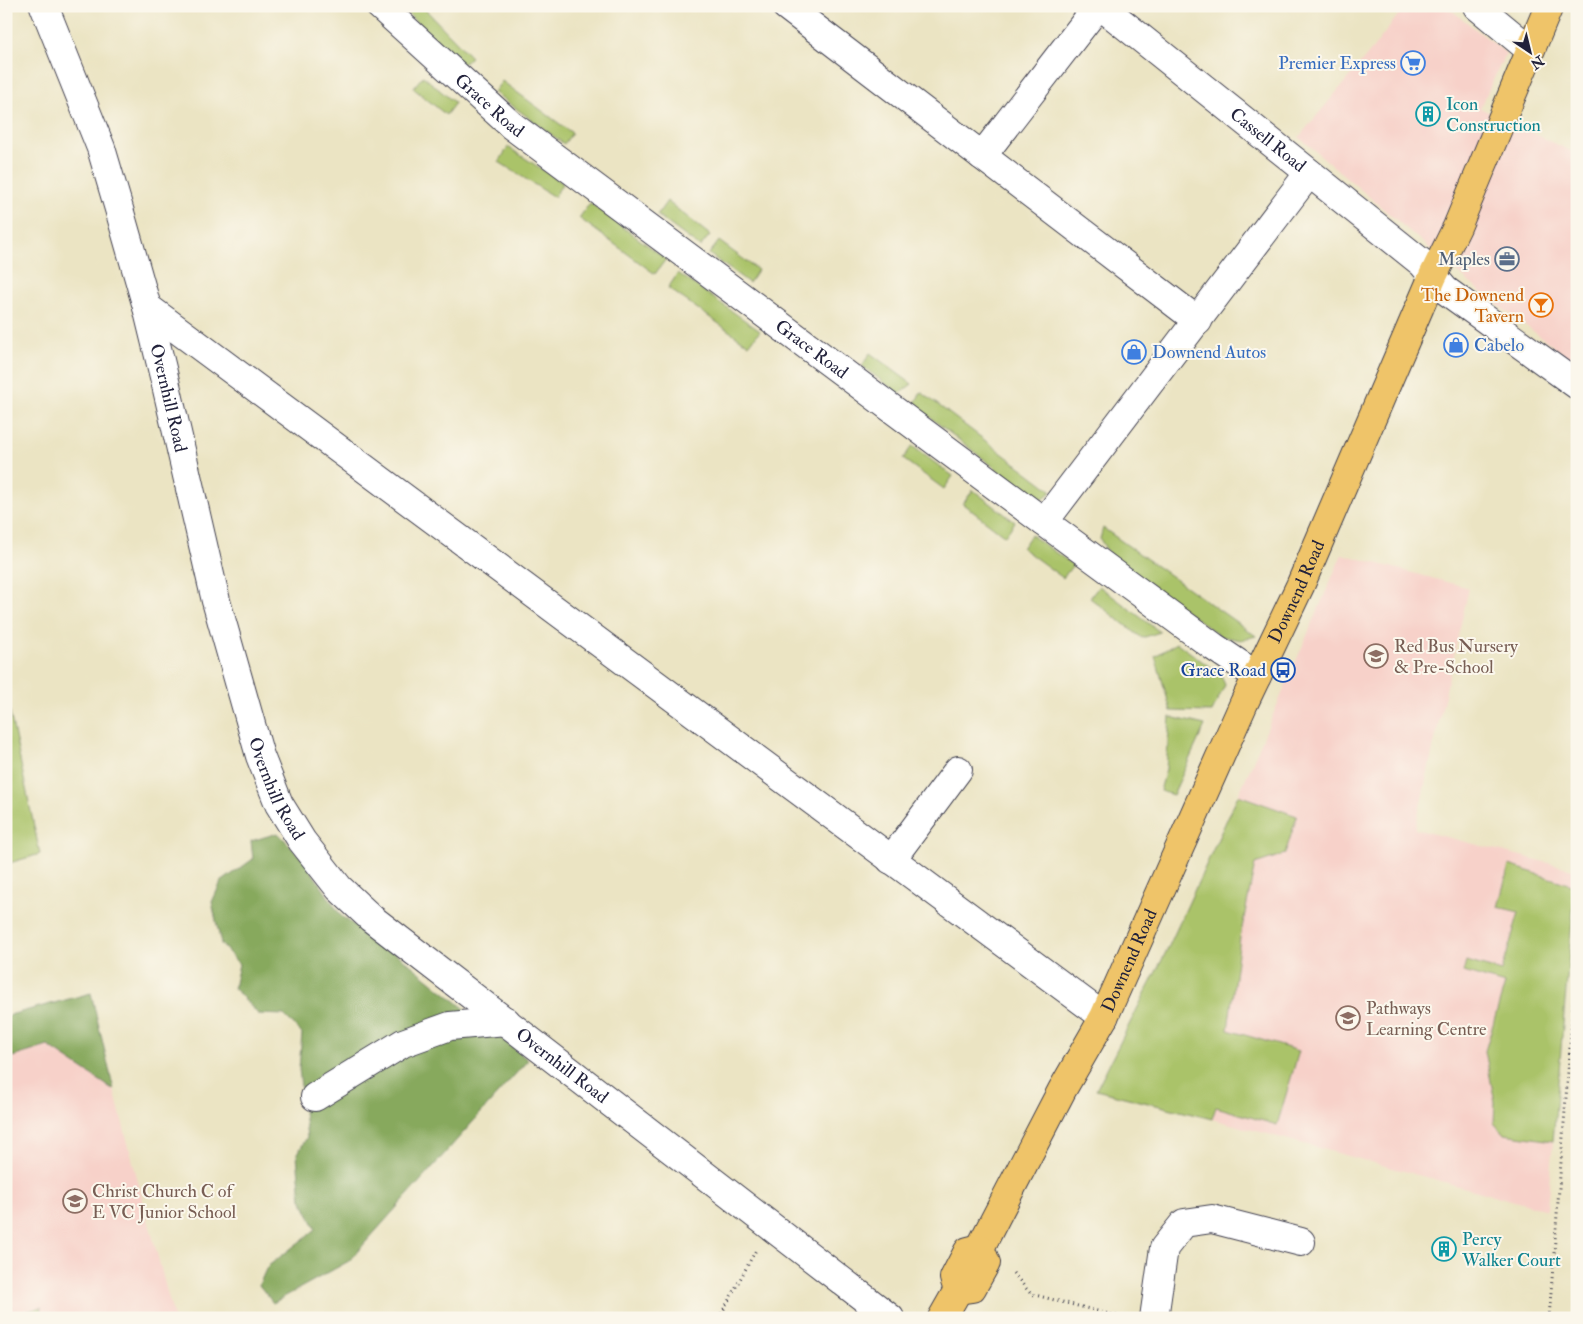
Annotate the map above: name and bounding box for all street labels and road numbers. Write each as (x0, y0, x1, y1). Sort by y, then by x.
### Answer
street label: Grace Road (450, 68, 529, 143)
street label: Cassell Road (1225, 102, 1311, 177)
street label: Grace Road (771, 314, 853, 384)
street label: Overnhill Road (145, 341, 193, 455)
street label: Downend Road (1263, 537, 1330, 647)
street label: Overnhill Road (244, 735, 310, 844)
street label: Downend Road (1096, 905, 1162, 1016)
street label: Overnhill Road (511, 1023, 613, 1108)

